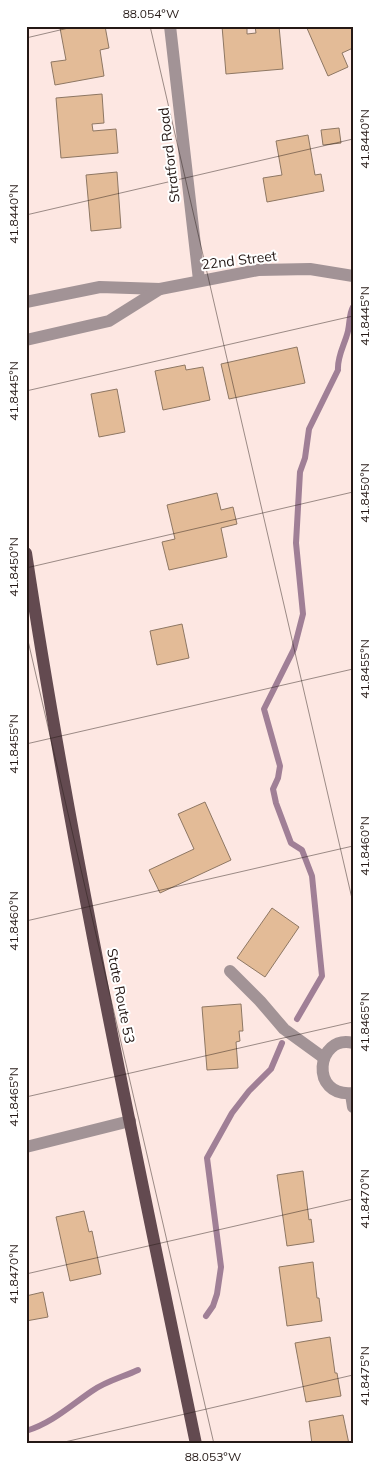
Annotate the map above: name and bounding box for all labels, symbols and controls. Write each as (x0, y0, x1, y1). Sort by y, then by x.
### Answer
text: 88.054°W (123, 6, 179, 21)
street label: Stratford Road (154, 106, 184, 204)
text: 41.8440°N (357, 109, 372, 169)
text: 41.8440°N (6, 184, 21, 244)
street label: 22nd Street (200, 246, 278, 274)
text: 41.8445°N (357, 286, 372, 346)
text: 41.8445°N (6, 361, 21, 421)
text: 41.8450°N (357, 463, 372, 523)
text: 41.8450°N (6, 537, 21, 597)
text: 41.8455°N (357, 639, 372, 699)
text: 41.8455°N (6, 714, 21, 774)
text: 41.8460°N (357, 816, 372, 876)
text: 41.8460°N (6, 891, 21, 951)
street label: State Route 53 (103, 947, 139, 1045)
text: 41.8465°N (357, 992, 372, 1052)
text: 41.8465°N (6, 1067, 21, 1127)
text: 41.8470°N (357, 1169, 372, 1229)
text: 41.8470°N (6, 1244, 21, 1304)
text: 41.8475°N (357, 1346, 372, 1406)
text: 88.053°W (185, 1449, 241, 1464)

